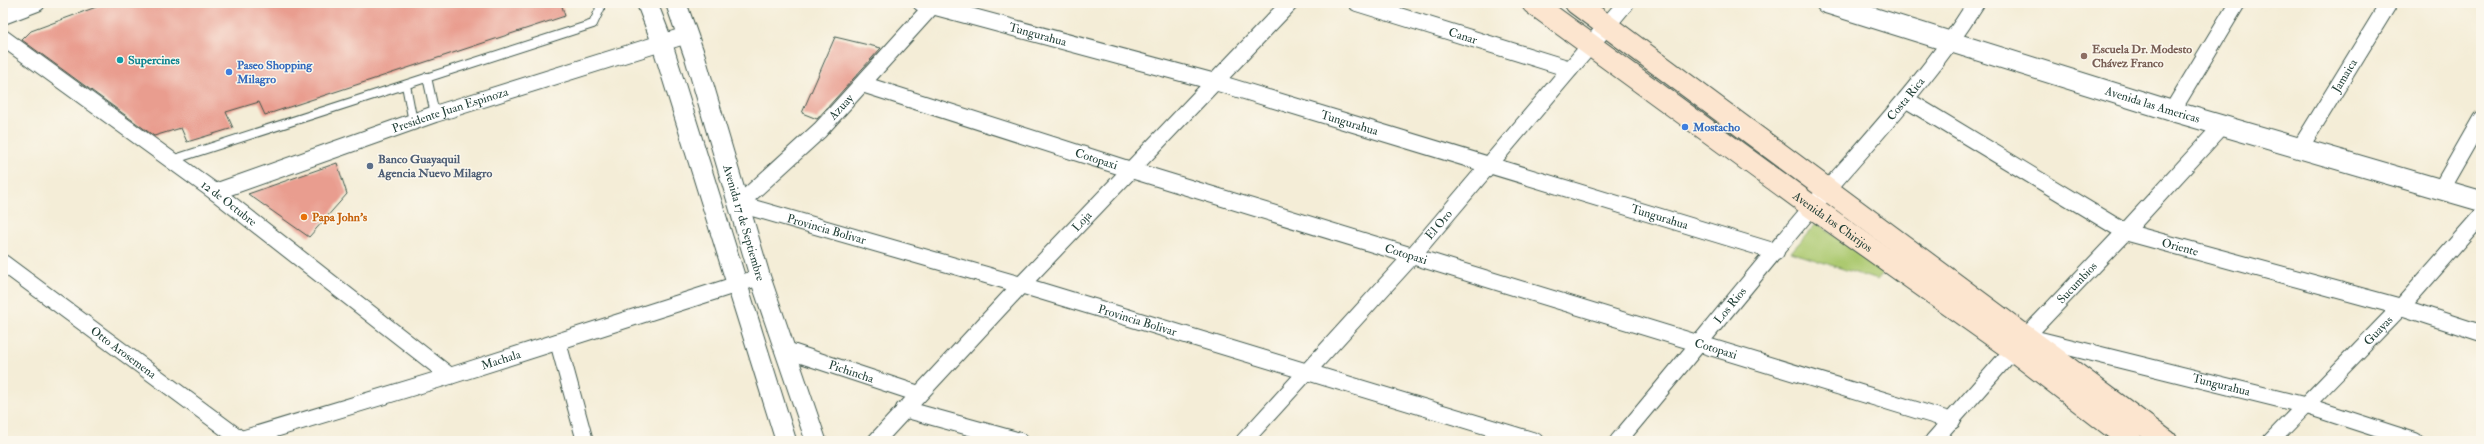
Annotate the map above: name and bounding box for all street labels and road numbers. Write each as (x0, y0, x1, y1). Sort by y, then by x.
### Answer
street label: Tungurahua (1007, 19, 1069, 50)
street label: Canar (1447, 24, 1480, 48)
street label: Jamaica (2328, 55, 2361, 96)
street label: Costa Rica (1883, 73, 1929, 124)
street label: Avenida las Americas (2102, 83, 2202, 126)
street label: Presidente Juan Espinoza (390, 84, 511, 136)
street label: Azuay (825, 90, 857, 124)
street label: Tungurahua (1319, 107, 1381, 139)
street label: Cotopaxi (1073, 145, 1119, 173)
street label: Avenida 17 de Septiembre (719, 162, 768, 283)
street label: 12 de Octubre (198, 177, 260, 229)
street label: Avenida los Chirijos (1789, 188, 1875, 255)
street label: Tungurahua (1629, 201, 1691, 233)
street label: Loja (1069, 207, 1096, 235)
street label: El Oro (1422, 207, 1456, 243)
street label: Provincia Bolivar (785, 211, 868, 248)
street label: Oriente (2160, 235, 2200, 259)
street label: Cotopaxi (1383, 241, 1429, 268)
street label: Sucumbios (2054, 259, 2100, 307)
street label: Los Rios (1711, 284, 1750, 327)
street label: Provincia Bolivar (1096, 301, 1179, 339)
street label: Guayas (2361, 313, 2396, 348)
street label: Otto Arosemena (88, 323, 160, 382)
street label: Cotopaxi (1693, 335, 1739, 362)
street label: Machala (479, 346, 523, 373)
street label: Pichincha (827, 357, 877, 386)
street label: Tungurahua (2191, 370, 2253, 399)

